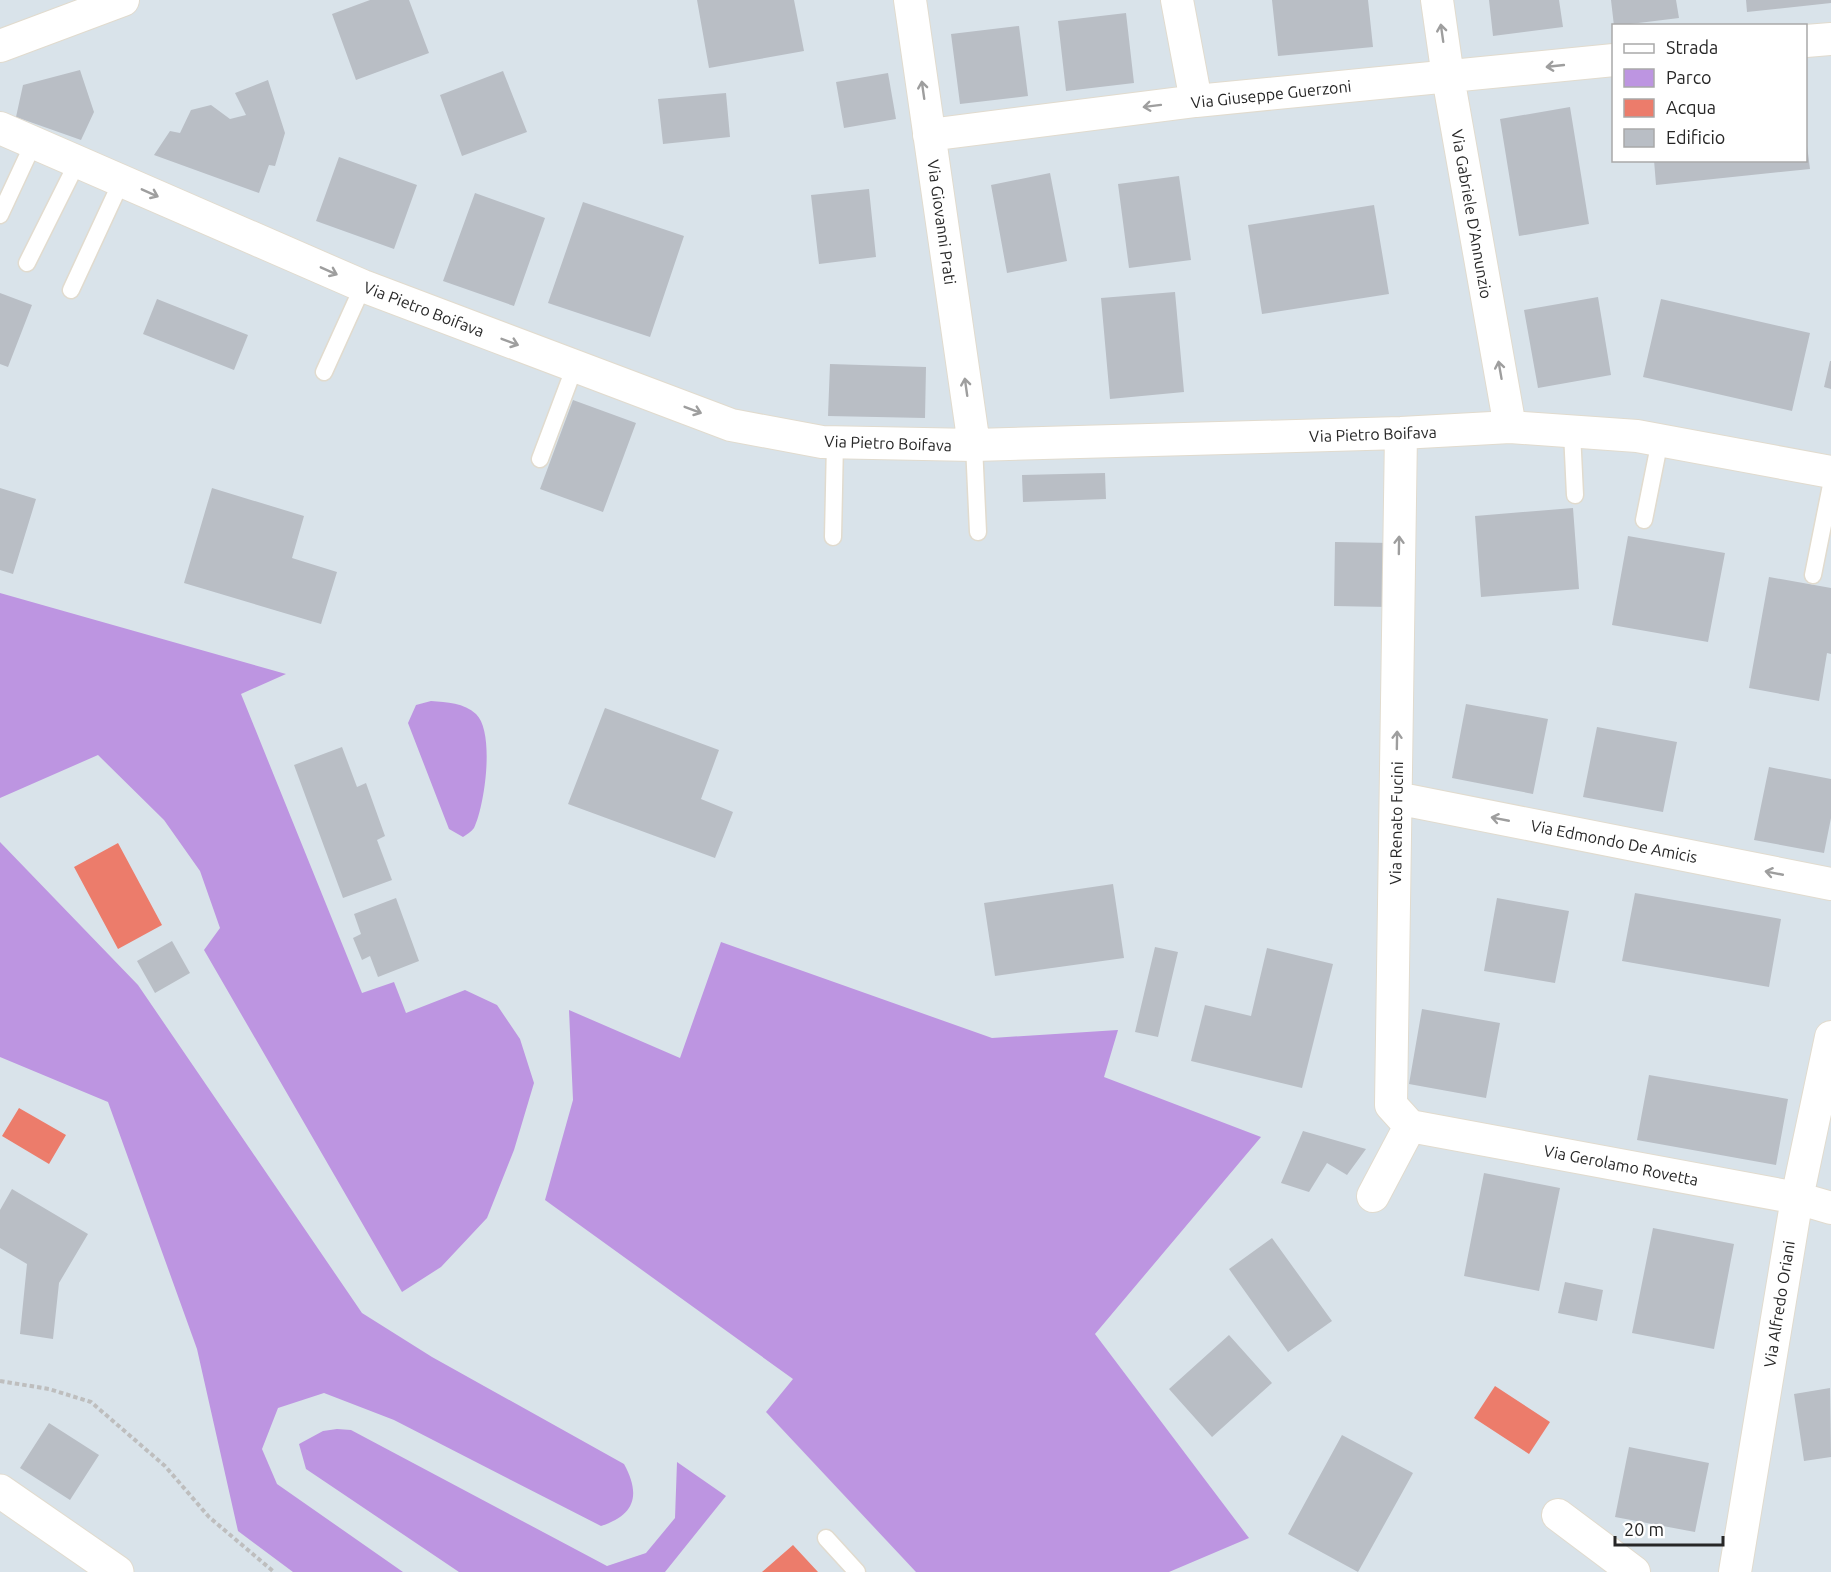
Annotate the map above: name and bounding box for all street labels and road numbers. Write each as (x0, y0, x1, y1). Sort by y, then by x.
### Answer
street label: Via Giuseppe Guerzoni (1190, 77, 1352, 111)
street label: Via Gabriele D'Annunzio (1448, 128, 1496, 300)
street label: Via Giovanni Prati (924, 158, 960, 286)
street label: Via Pietro Boifava (361, 278, 487, 340)
street label: Via Pietro Boifava (1309, 423, 1437, 445)
street label: Via Pietro Boifava (824, 432, 952, 454)
street label: Via Renato Fucini (1386, 761, 1406, 885)
street label: Via Edmondo De Amicis (1529, 816, 1699, 866)
street label: Via Gerolamo Rovetta (1542, 1141, 1700, 1189)
street label: Via Alfredo Oriani (1760, 1239, 1798, 1369)

